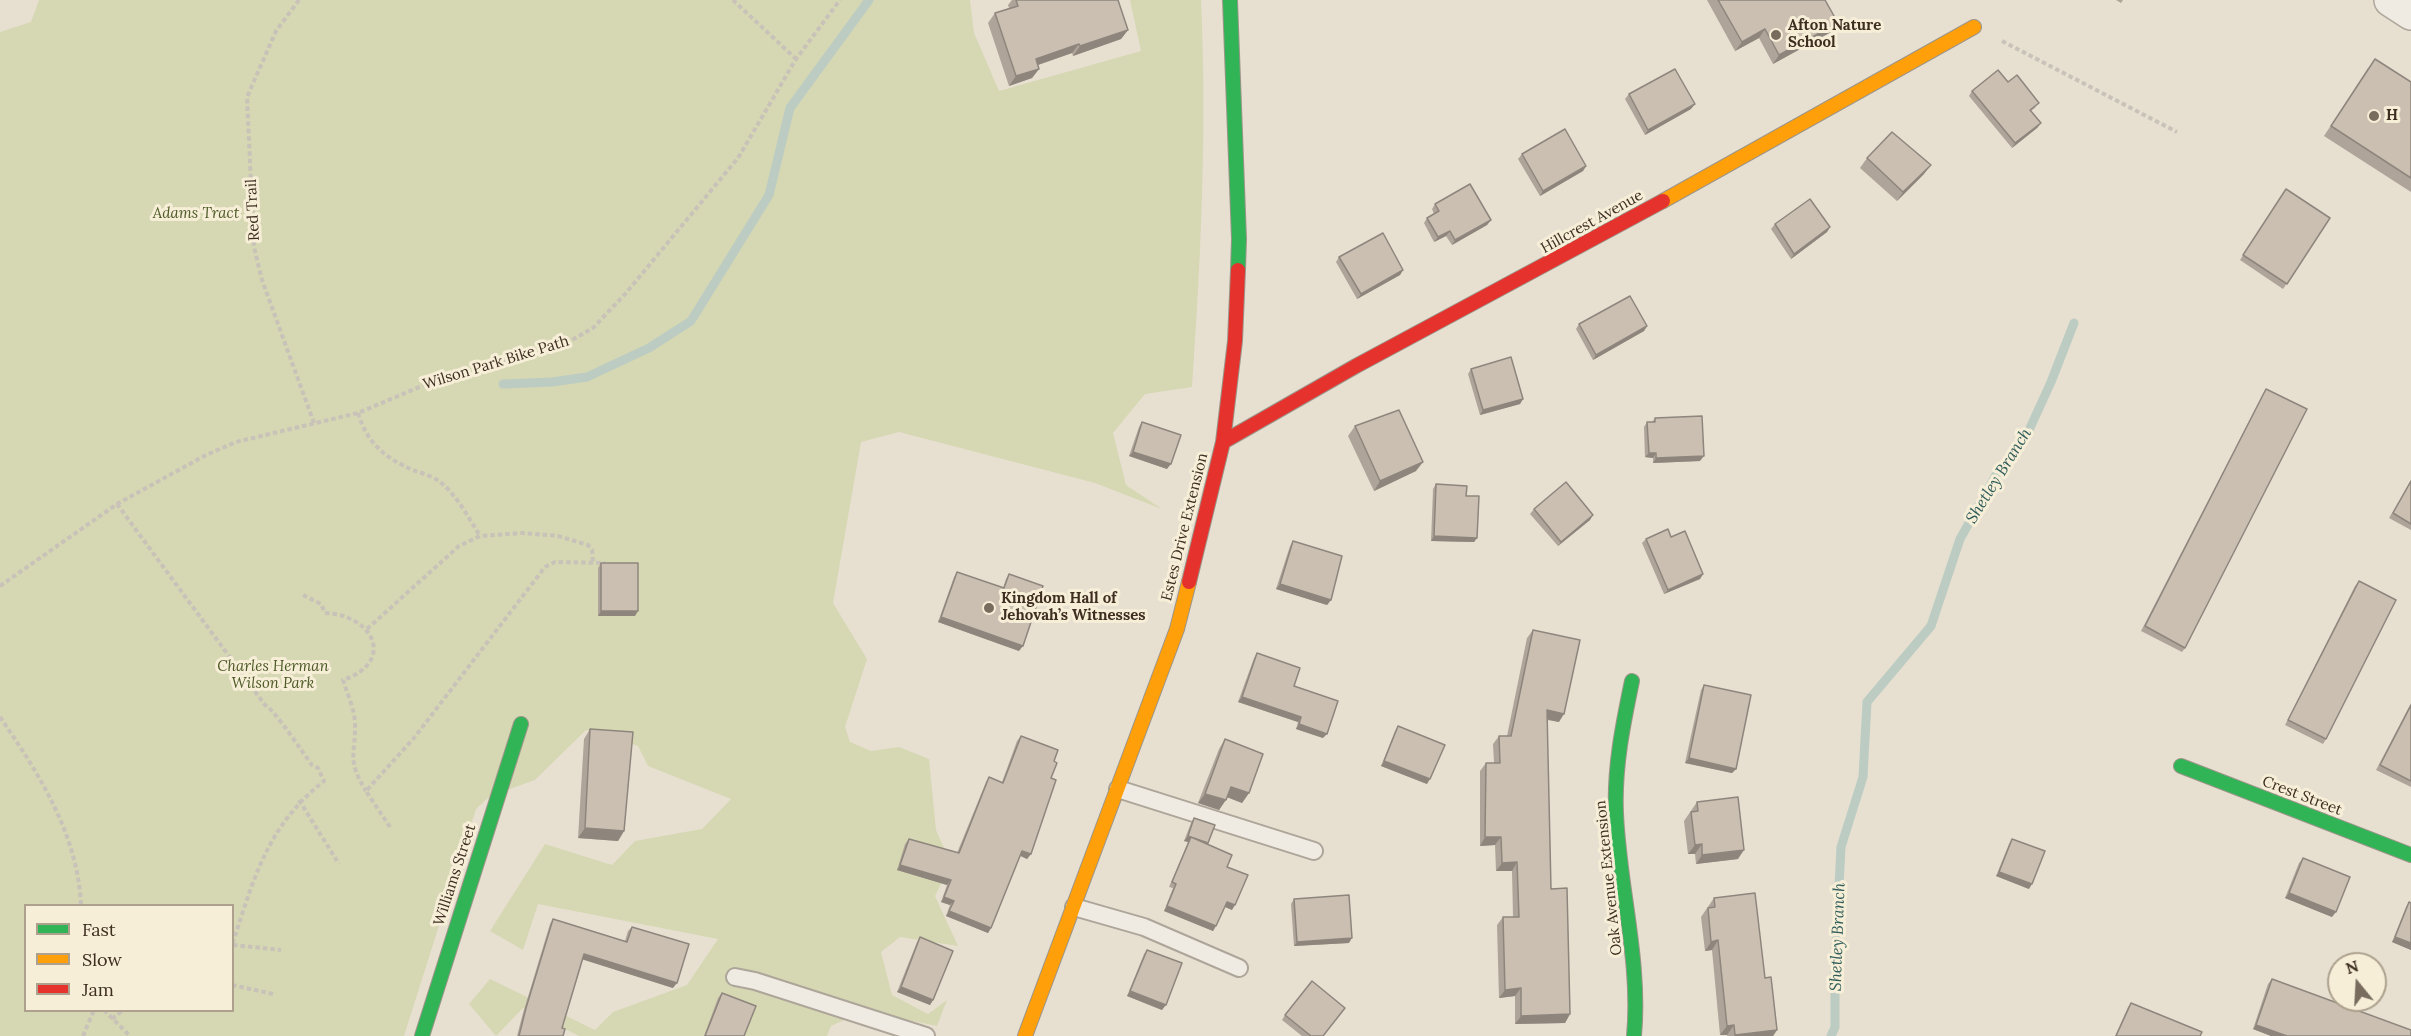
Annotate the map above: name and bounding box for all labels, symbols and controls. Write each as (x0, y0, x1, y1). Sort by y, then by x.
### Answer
place label: Afton Nature School (1788, 17, 1881, 52)
marker: Afton Nature School (1769, 28, 1783, 42)
place label: H (2386, 107, 2398, 125)
marker: H (2367, 109, 2381, 123)
street label: Red Trail (242, 179, 264, 241)
street label: Hillcrest Avenue (1538, 186, 1646, 258)
park label: Adams Tract (153, 205, 239, 223)
street label: Wilson Park Bike Path (421, 332, 571, 394)
water label: Shetley Branch (1962, 425, 2036, 527)
street label: Estes Drive Extension (1158, 451, 1212, 603)
place label: Kingdom Hall of Jehovah’s Witnesses (1001, 590, 1145, 625)
marker: Kingdom Hall of Jehovah’s Witnesses (982, 601, 996, 615)
park label: Charles Herman Wilson Park (217, 658, 329, 693)
street label: Crest Street (2259, 773, 2345, 819)
street label: Oak Avenue Extension (1592, 800, 1626, 956)
street label: Williams Street (430, 822, 480, 928)
water label: Shetley Branch (1827, 882, 1849, 992)
legend (24, 904, 234, 1012)
text: Fast (82, 918, 116, 941)
text: Slow (82, 948, 122, 971)
north arrow (2327, 952, 2387, 1012)
text: N (2343, 955, 2361, 978)
text: Jam (82, 978, 114, 1001)

